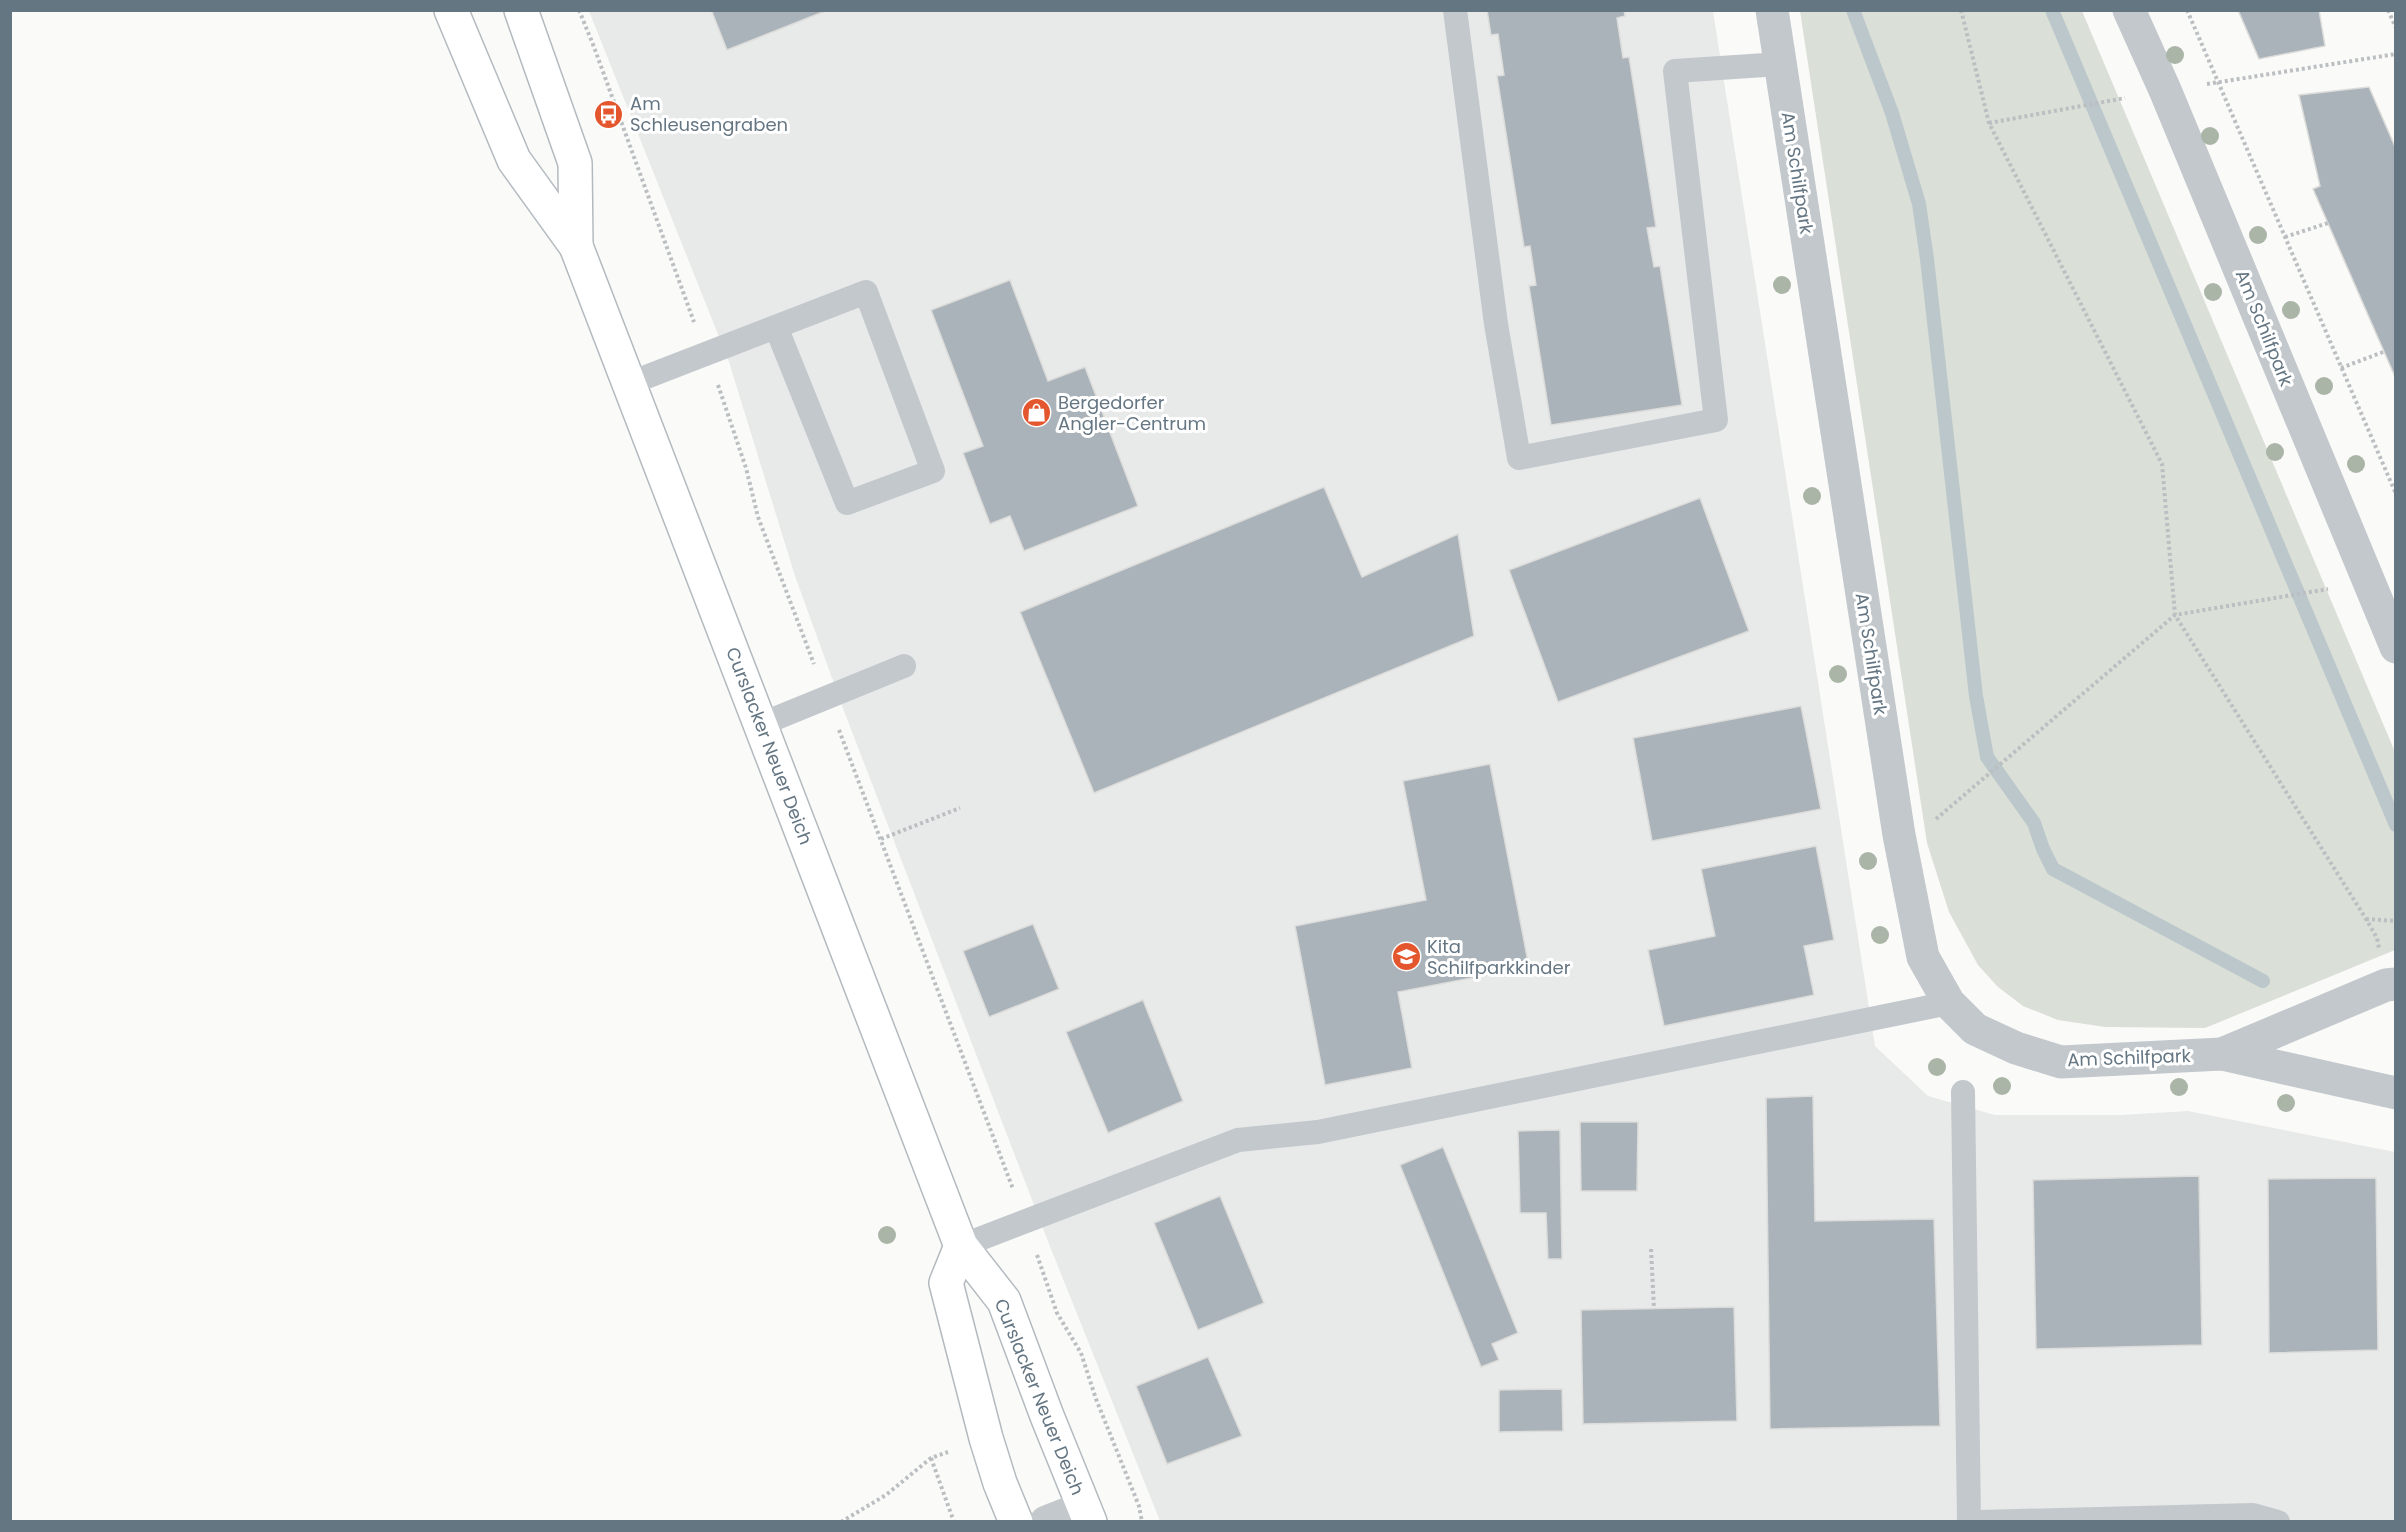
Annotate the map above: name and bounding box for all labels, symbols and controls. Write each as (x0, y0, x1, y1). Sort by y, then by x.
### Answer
place label: Am Schleusengraben (630, 91, 788, 137)
bus stop icon: Am Schleusengraben (593, 98, 625, 130)
street label: Am Schilfpark (1775, 110, 1820, 237)
street label: Am Schilfpark (2230, 266, 2299, 390)
place label: Bergedorfer Angler-Centrum (1058, 390, 1206, 436)
shop icon: Bergedorfer Angler-Centrum (1021, 397, 1053, 429)
street label: Am Schilfpark (1849, 591, 1894, 718)
street label: Curslacker Neuer Deich (720, 643, 819, 848)
place label: Kita Schilfparkkinder (1427, 934, 1571, 980)
school or university icon: Kita Schilfparkkinder (1390, 941, 1422, 973)
street label: Am Schilfpark (2067, 1043, 2192, 1072)
street label: Curslacker Neuer Deich (989, 1295, 1090, 1499)

